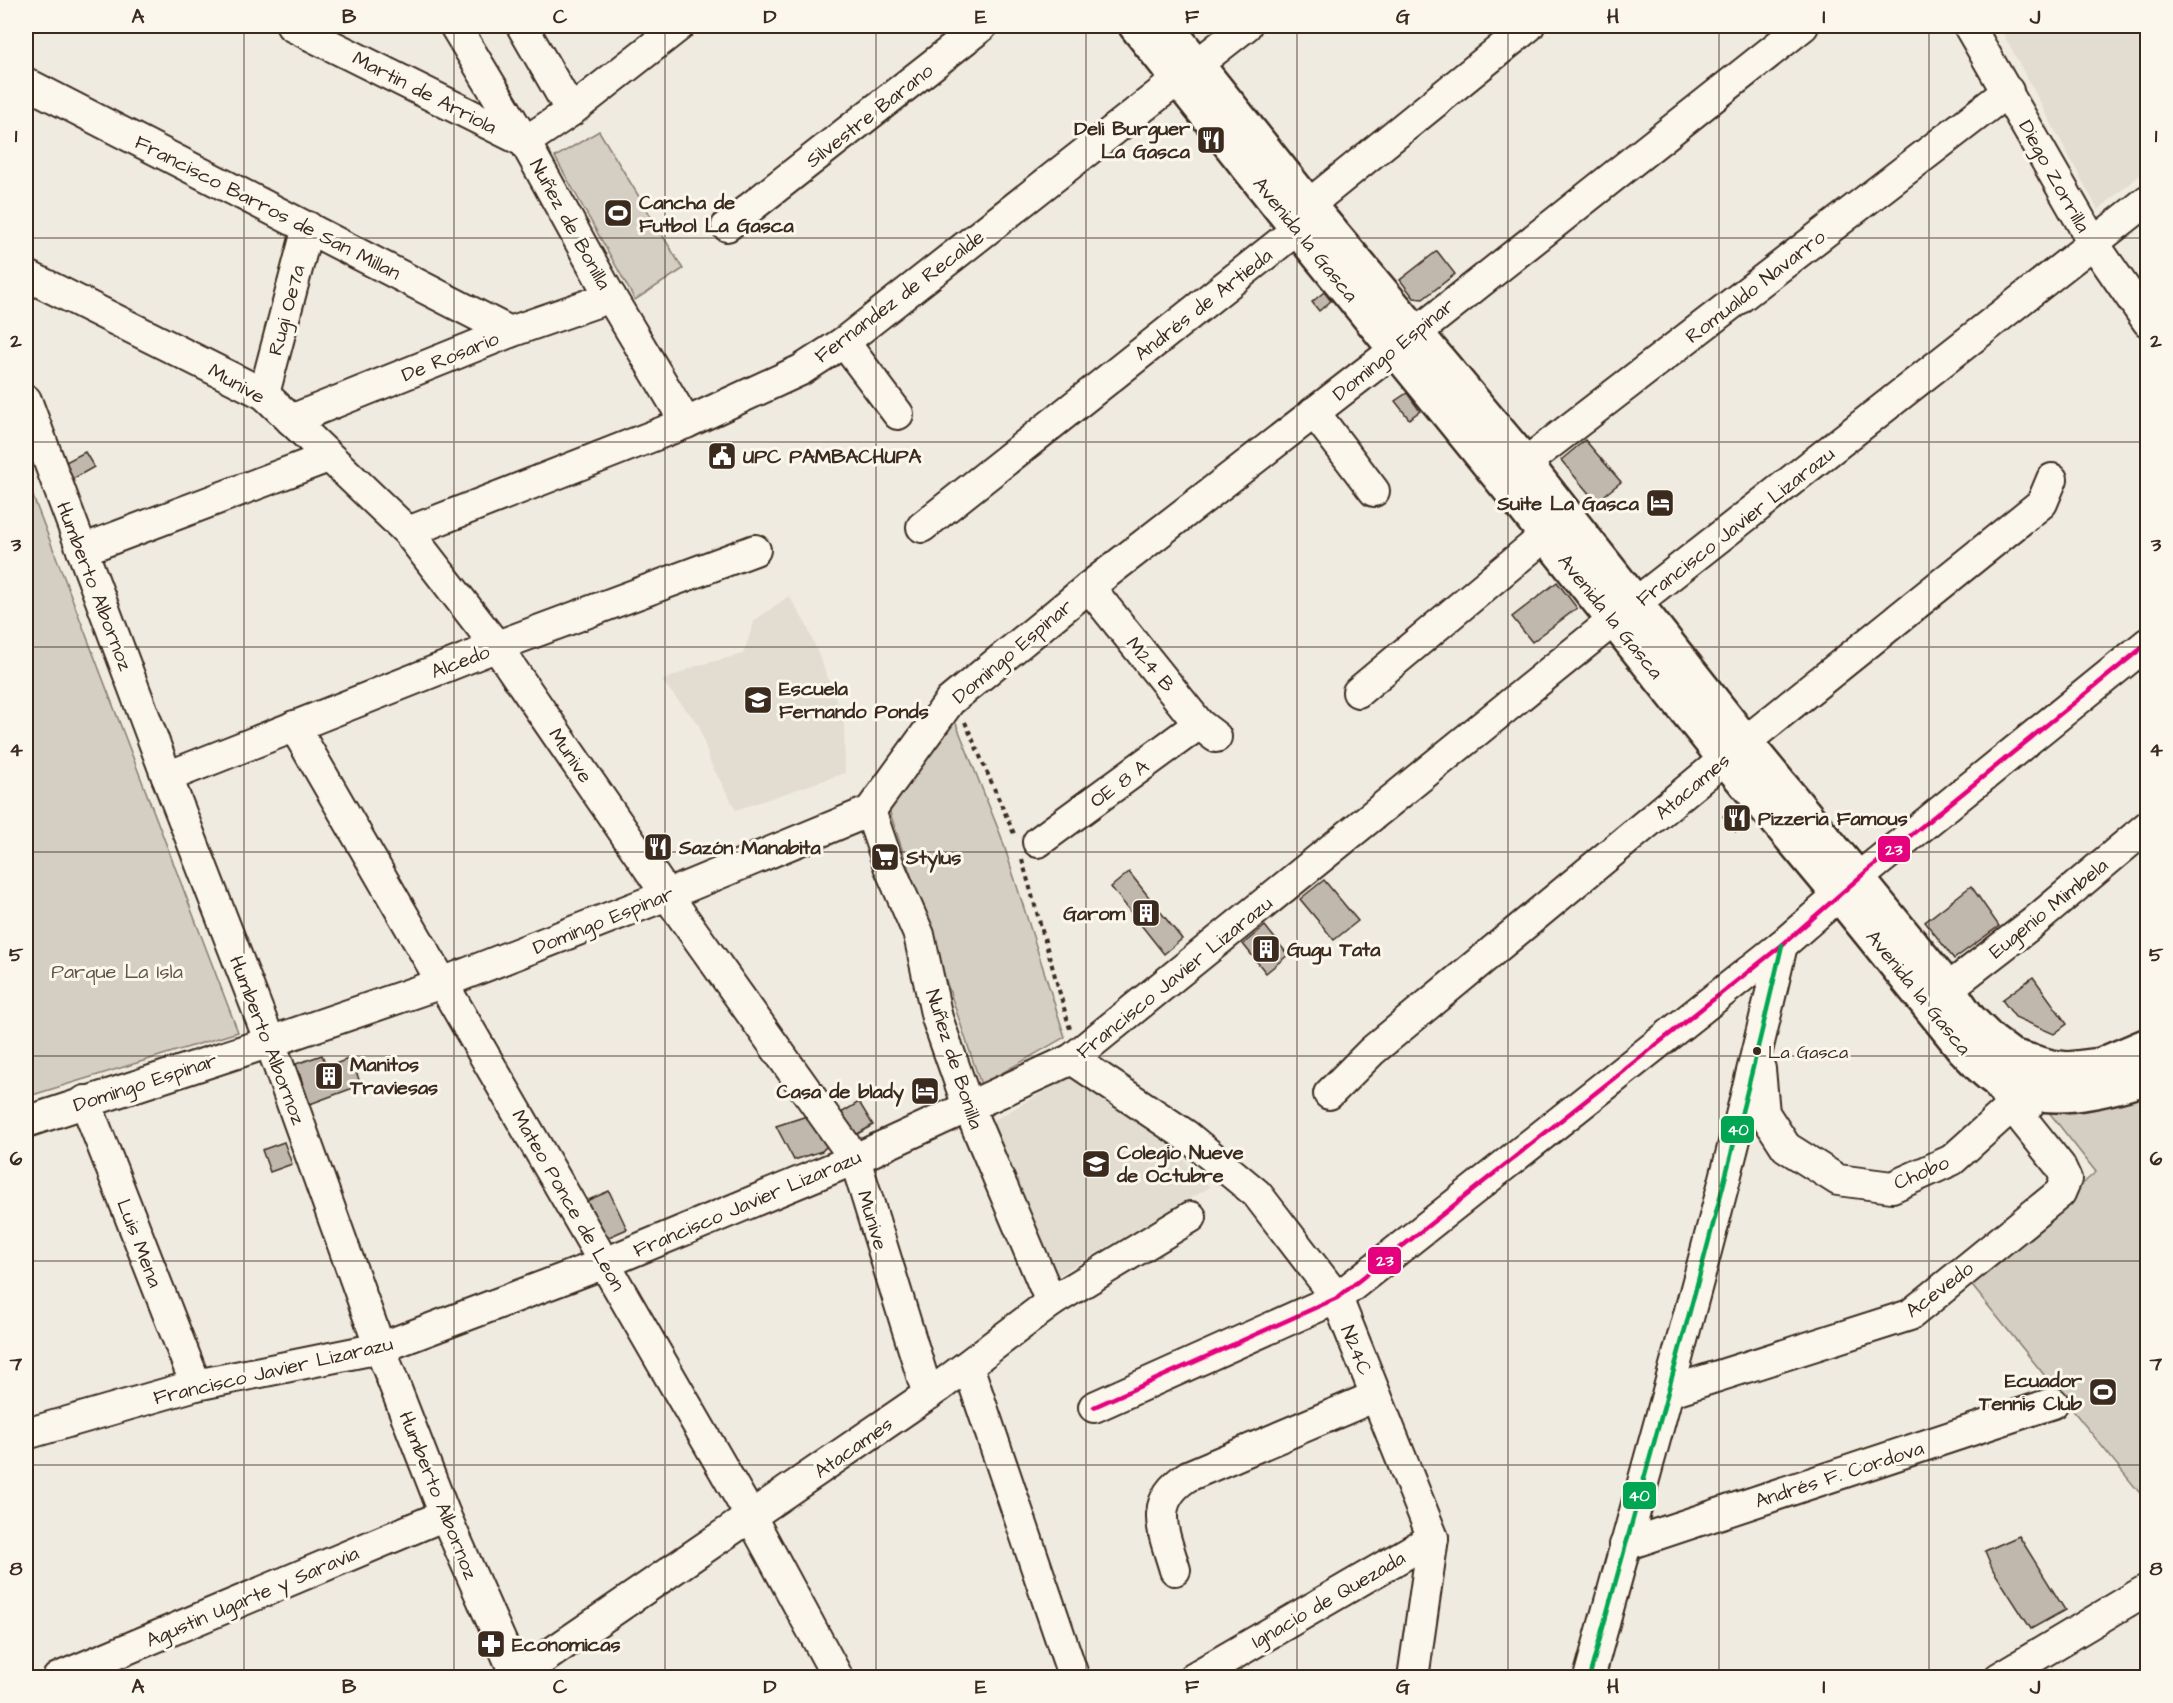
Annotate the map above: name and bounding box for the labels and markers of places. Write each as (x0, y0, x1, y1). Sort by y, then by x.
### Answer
place label: Deli Burguer La Gasca (1074, 115, 1191, 166)
restaurant icon: Deli Burguer La Gasca (1195, 124, 1227, 156)
place label: Cancha de Futbol La Gasca (639, 189, 794, 240)
sports icon: Cancha de Futbol La Gasca (602, 197, 634, 229)
public building icon: UPC PAMBACHUPA (706, 440, 738, 472)
place label: UPC PAMBACHUPA (743, 443, 922, 471)
hotel icon: Suite La Gasca (1644, 487, 1676, 519)
place label: Suite La Gasca (1496, 490, 1640, 518)
place label: Escuela Fernando Ponds (779, 675, 929, 726)
school or university icon: Escuela Fernando Ponds (742, 684, 774, 716)
restaurant icon: Pizzeria Famous (1721, 802, 1753, 834)
place label: Pizzeria Famous (1758, 805, 1908, 833)
restaurant icon: Sazón Manabita (642, 831, 674, 863)
place label: Sazón Manabita (678, 834, 821, 862)
supermarket icon: Stylus (869, 841, 901, 873)
place label: Stylus (905, 844, 961, 873)
building icon: Garom (1130, 897, 1162, 929)
place label: Garom (1063, 900, 1125, 928)
building icon: Gugu Tata (1250, 933, 1282, 965)
place label: Gugu Tata (1287, 936, 1381, 965)
place label: La Gasca (1768, 1040, 1848, 1065)
marker: La Gasca (1751, 1045, 1763, 1057)
place label: Manitos Traviesas (349, 1051, 438, 1102)
building icon: Manitos Traviesas (313, 1060, 345, 1092)
hotel icon: Casa de blady (909, 1075, 941, 1107)
place label: Casa de blady (777, 1078, 904, 1107)
place label: Colegio Nueve de Octubre (1116, 1139, 1244, 1190)
school or university icon: Colegio Nueve de Octubre (1080, 1148, 1112, 1180)
place label: Ecuador Tennis Club (1978, 1367, 2083, 1418)
sports icon: Ecuador Tennis Club (2087, 1376, 2119, 1408)
pharmacy icon: Economicas (475, 1628, 507, 1660)
place label: Economicas (512, 1631, 620, 1659)

